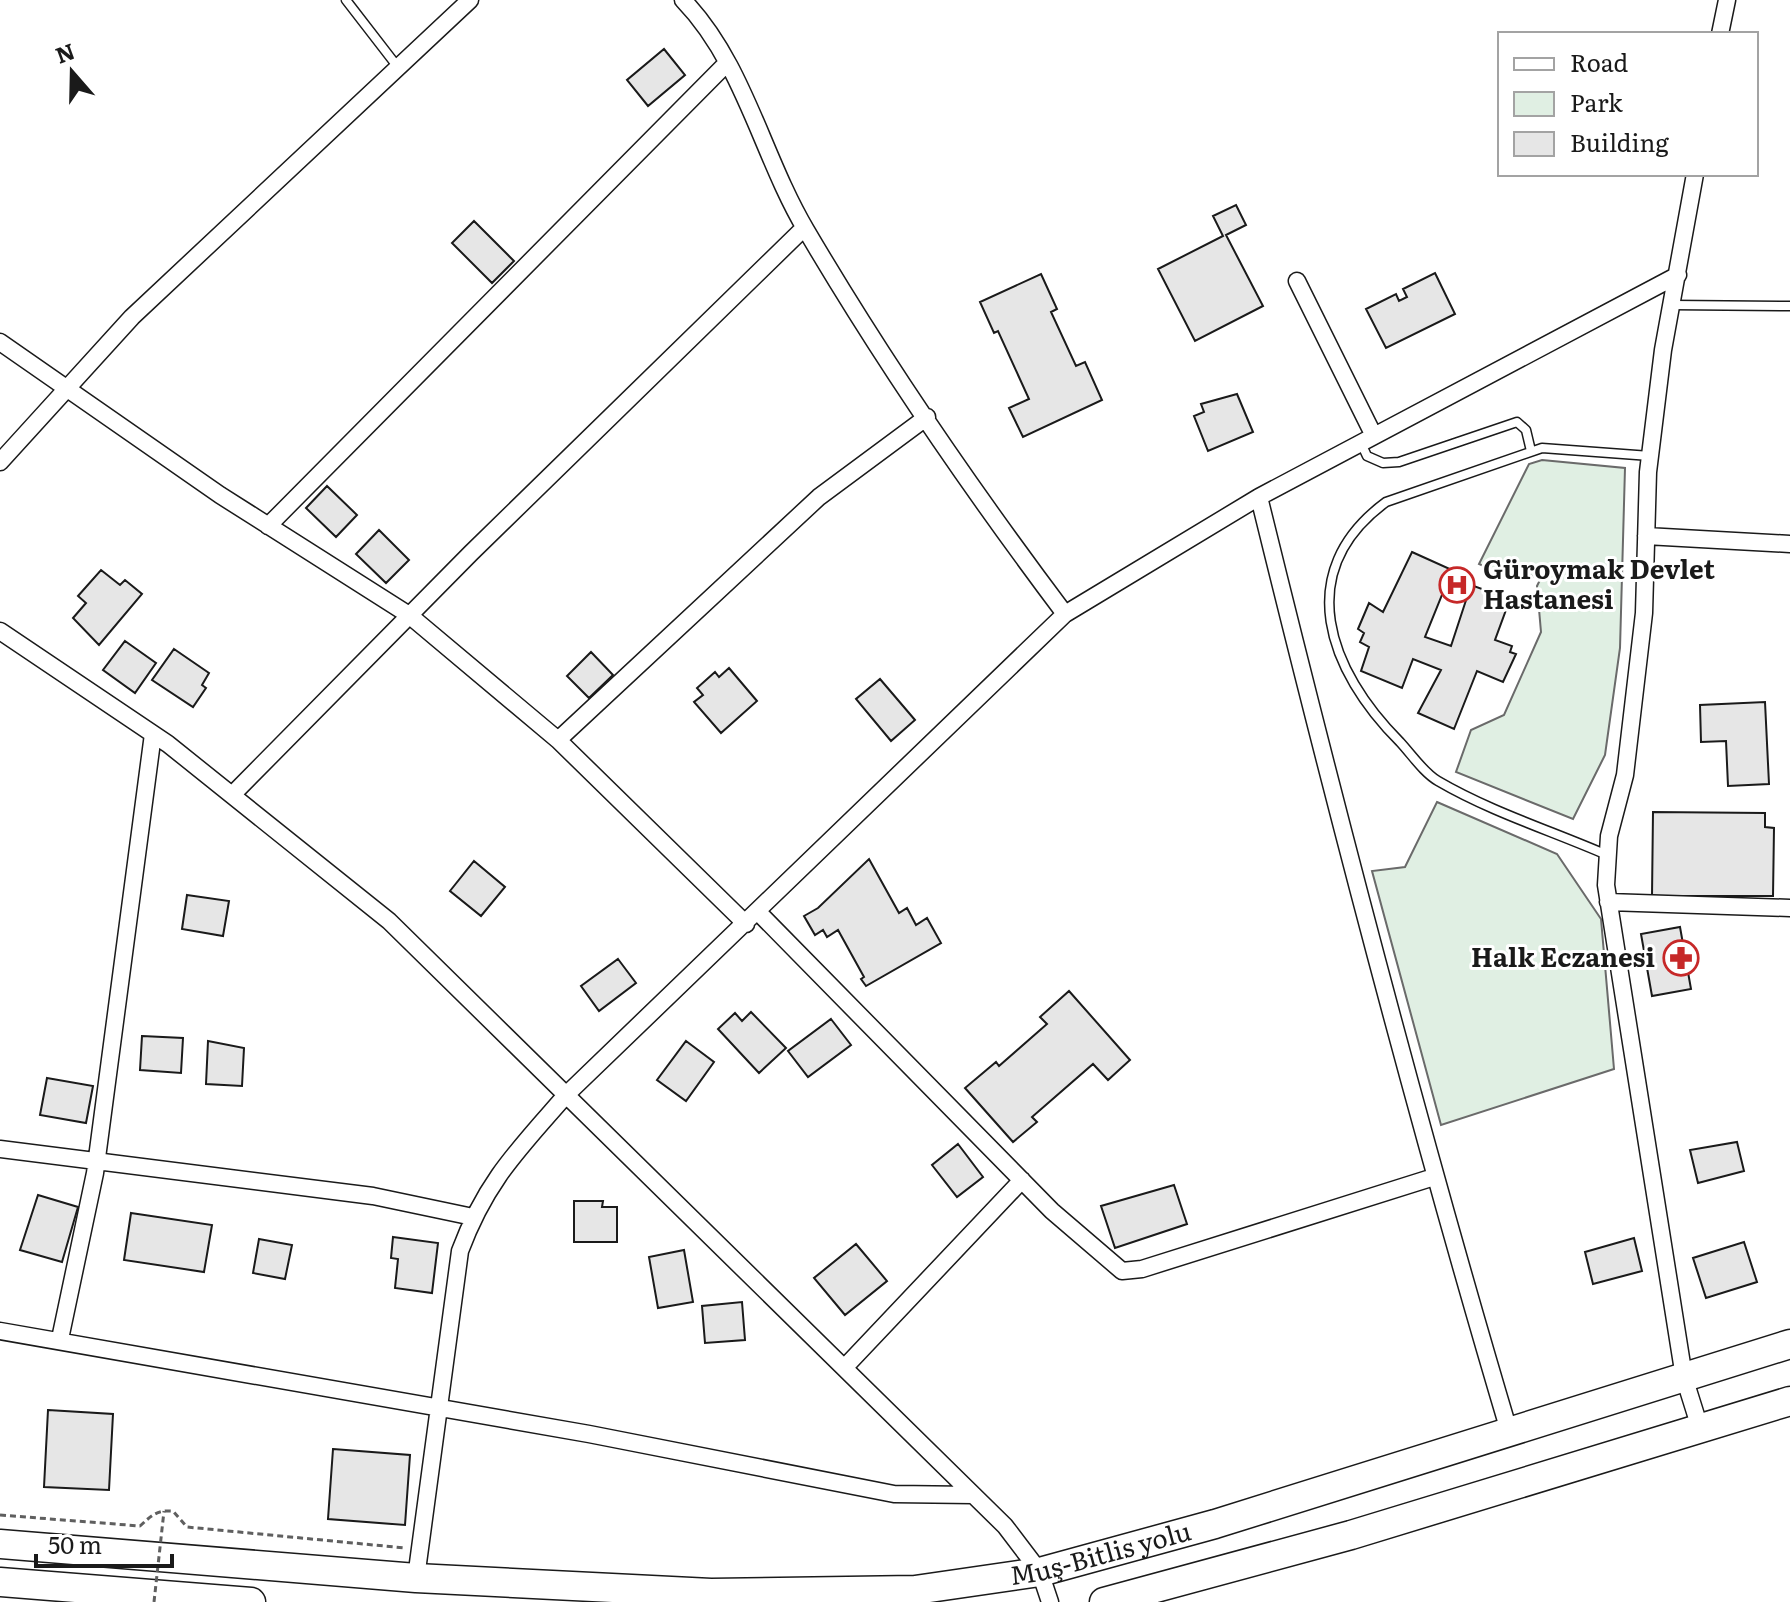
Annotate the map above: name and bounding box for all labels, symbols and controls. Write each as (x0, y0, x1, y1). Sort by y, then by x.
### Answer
north arrow (32, 32, 112, 112)
legend (1498, 32, 1758, 176)
text: N (50, 33, 79, 70)
text: Road (1570, 44, 1629, 79)
text: Park (1570, 84, 1623, 119)
text: Building (1570, 124, 1669, 159)
place label: Güroymak Devlet Hastanesi (1483, 548, 1715, 617)
hospital icon: Güroymak Devlet Hastanesi (1438, 566, 1476, 604)
place label: Halk Eczanesi (1471, 936, 1655, 975)
pharmacy icon: Halk Eczanesi (1662, 939, 1700, 977)
street label: Muş-Bitlis yolu (1007, 1510, 1195, 1593)
scale bar (36, 1518, 172, 1568)
text: 50 m (48, 1526, 102, 1561)

